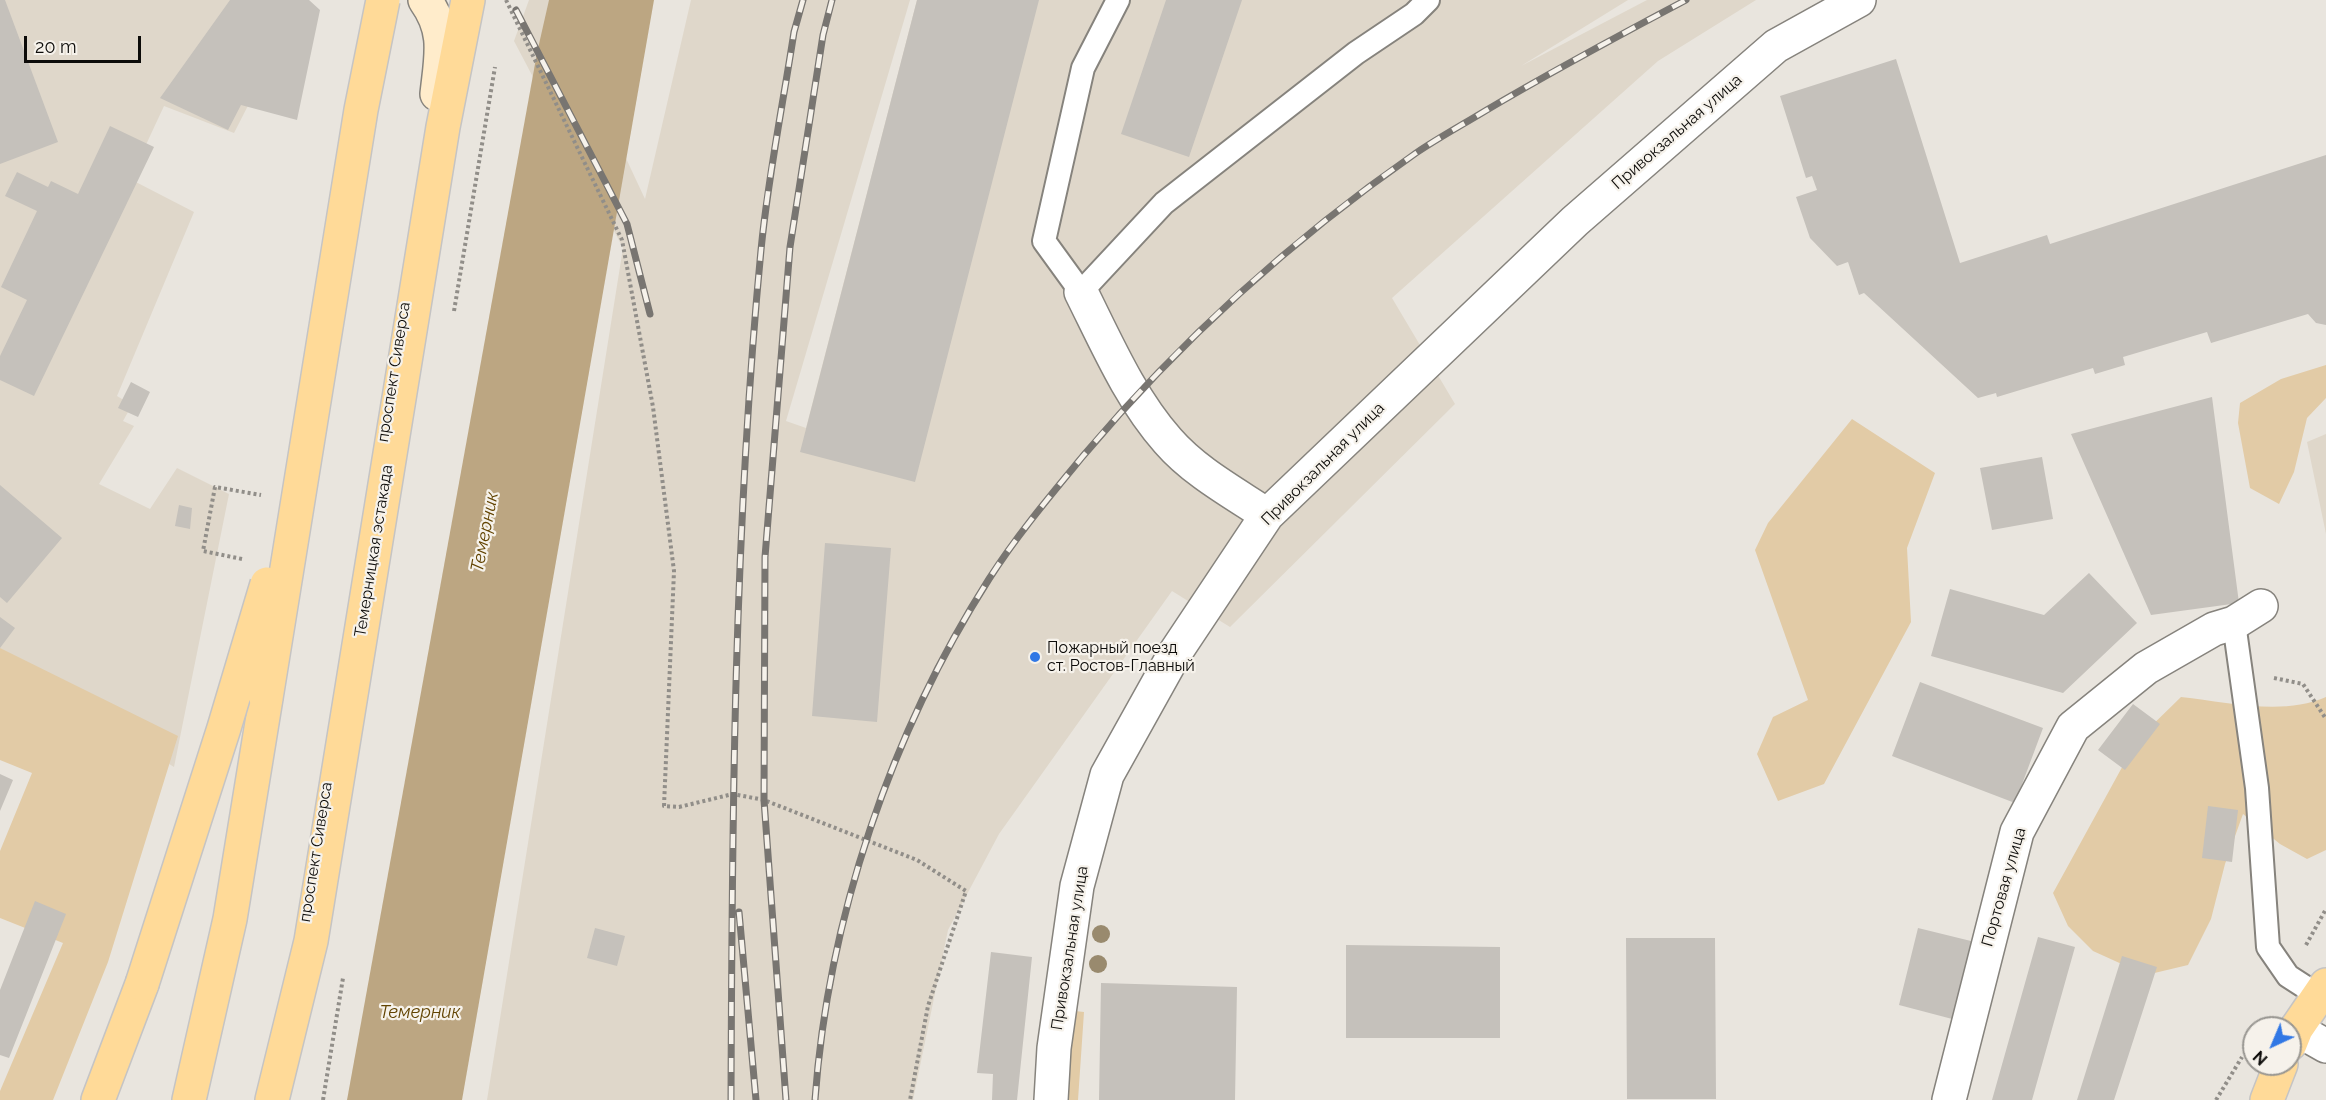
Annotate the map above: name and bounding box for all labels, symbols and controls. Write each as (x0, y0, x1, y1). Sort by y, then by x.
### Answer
scale bar (27, 24, 144, 62)
text: 20 m (35, 36, 77, 57)
street label: Привокзальная улица (1608, 70, 1746, 194)
street label: проспект Сиверса (373, 301, 415, 443)
street label: Привокзальная улица (1258, 399, 1388, 529)
street label: Темерницкая эстакада (351, 463, 397, 639)
water label: Темерник (467, 490, 503, 574)
place label: Пожарный поезд ст. Ростов-Главный (1047, 638, 1195, 676)
marker: Пожарный поезд ст. Ростов-Главный (1028, 650, 1042, 664)
street label: проспект Сиверса (295, 781, 337, 923)
street label: Портовая улица (1978, 825, 2030, 949)
street label: Привокзальная улица (1048, 865, 1092, 1031)
water label: Темерник (379, 1002, 461, 1024)
north arrow (2242, 1016, 2302, 1076)
text: N (2250, 1047, 2272, 1069)

